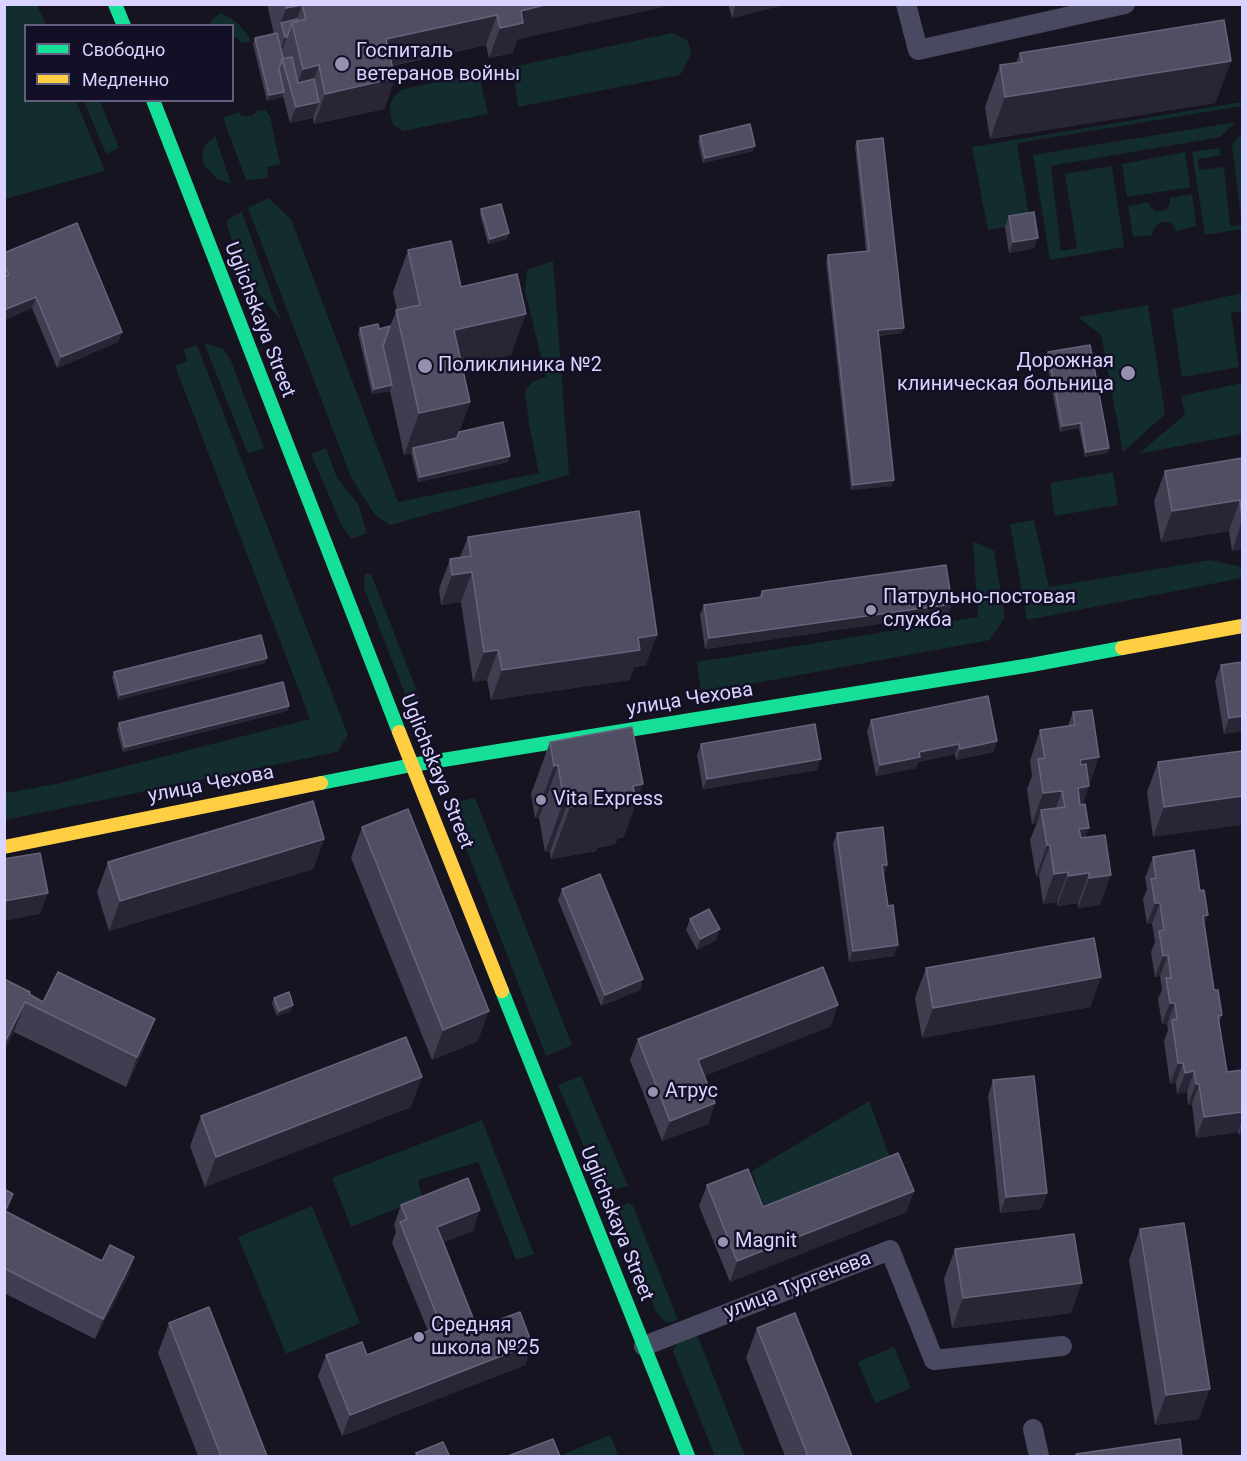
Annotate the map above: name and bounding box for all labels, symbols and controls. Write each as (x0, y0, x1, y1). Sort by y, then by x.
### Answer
legend (24, 24, 234, 102)
text: Свободно (82, 39, 165, 60)
place label: Госпиталь ветеранов войны (356, 40, 520, 87)
marker: Госпиталь ветеранов войны (333, 55, 351, 73)
text: Медленно (82, 69, 169, 90)
street label: Uglichskaya Street (218, 239, 300, 401)
place label: Дорожная клиническая больница (897, 350, 1114, 397)
place label: Поликлиника №2 (438, 354, 602, 378)
marker: Поликлиника №2 (416, 357, 434, 375)
marker: Дорожная клиническая больница (1119, 364, 1137, 382)
place label: Патрульно-постовая служба (883, 586, 1076, 633)
marker: Патрульно-постовая служба (864, 603, 878, 617)
street label: улица Чехова (625, 678, 755, 722)
street label: Uglichskaya Street (394, 691, 478, 853)
street label: улица Чехова (146, 761, 276, 809)
place label: Vita Express (553, 788, 663, 812)
marker: Vita Express (534, 793, 548, 807)
place label: Атрус (665, 1080, 718, 1104)
marker: Атрус (646, 1085, 660, 1099)
street label: Uglichskaya Street (574, 1143, 658, 1305)
place label: Magnit (735, 1230, 797, 1254)
marker: Magnit (716, 1235, 730, 1249)
street label: улица Тургенева (721, 1247, 875, 1325)
place label: Средняя школа №25 (431, 1314, 539, 1361)
marker: Средняя школа №25 (412, 1330, 426, 1344)

